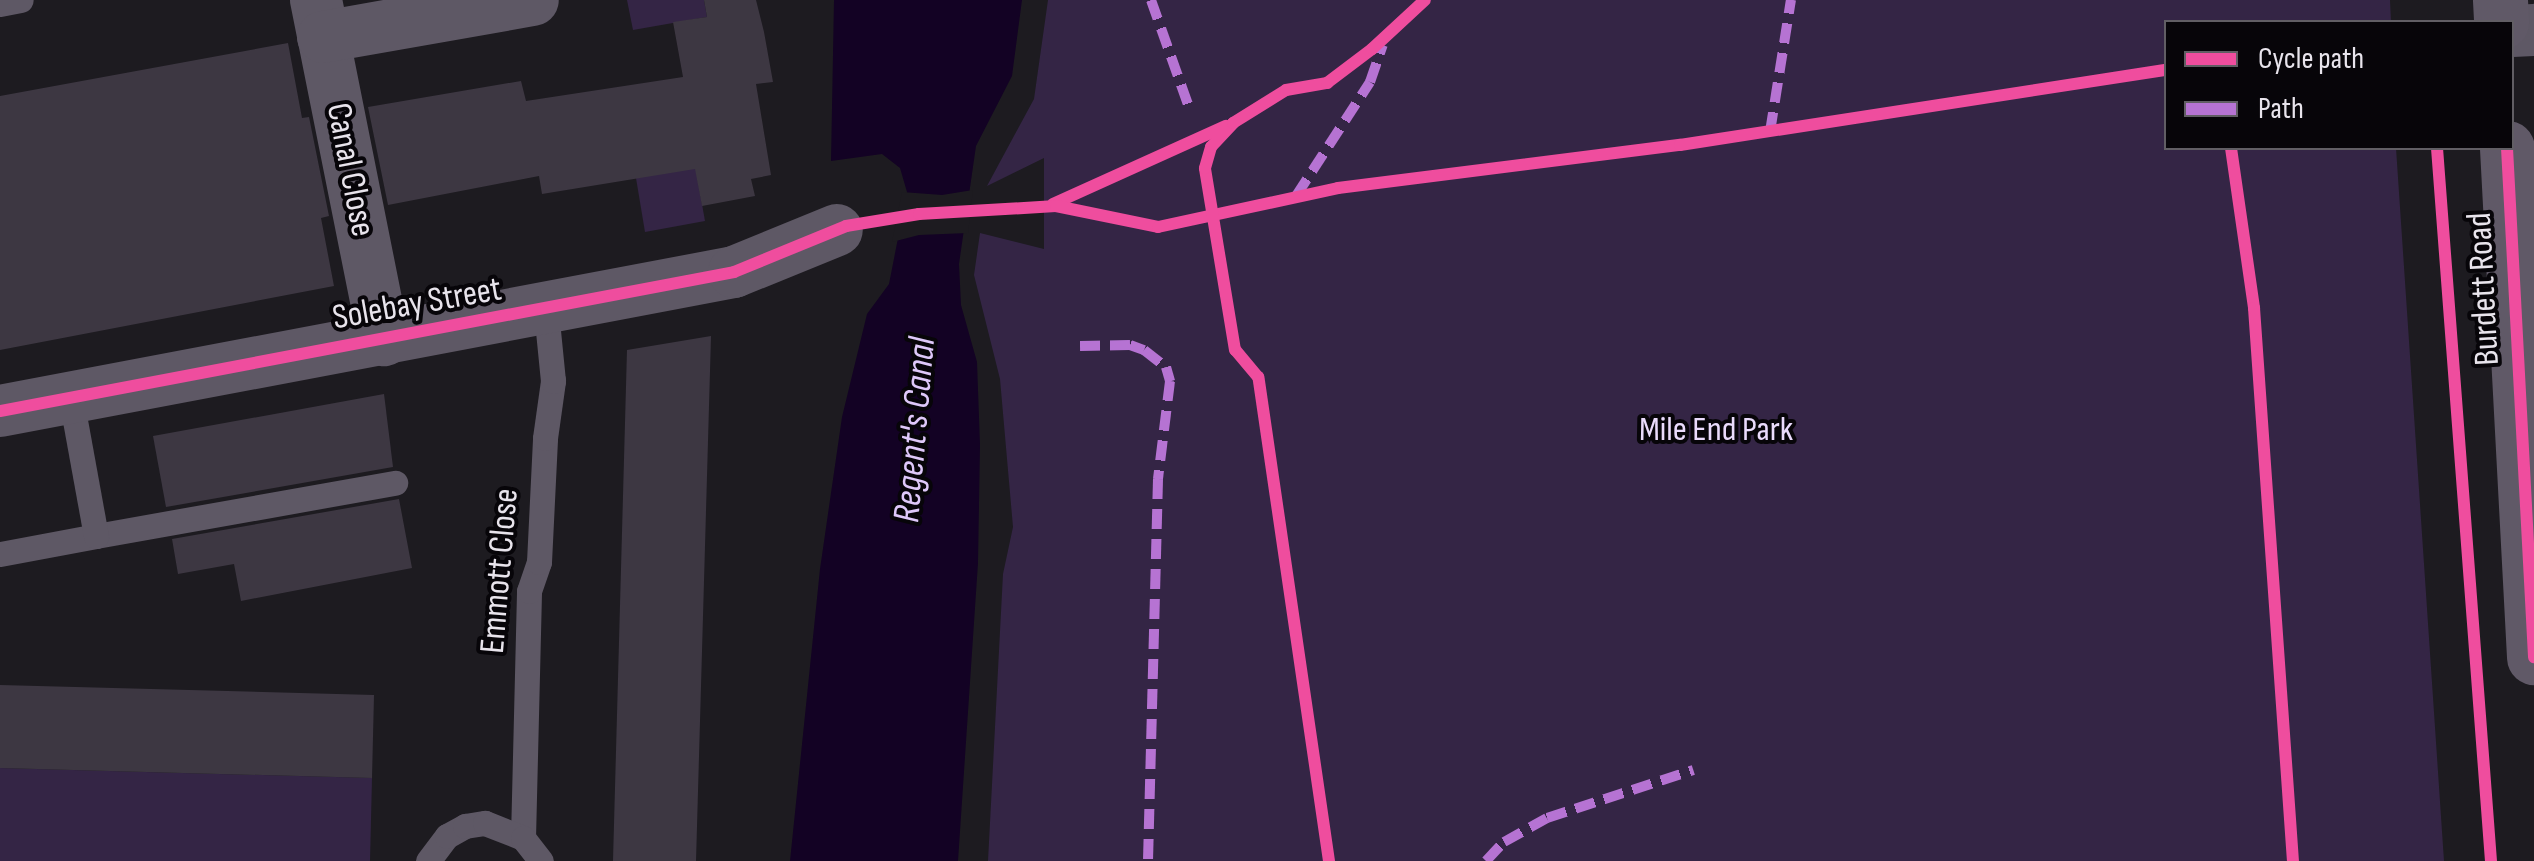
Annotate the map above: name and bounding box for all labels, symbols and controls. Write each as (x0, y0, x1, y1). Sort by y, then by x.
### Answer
legend (2164, 20, 2514, 150)
text: Cycle path (2258, 41, 2364, 77)
text: Path (2258, 91, 2304, 127)
street label: Canal Close (317, 100, 383, 240)
street label: Burdett Road (2459, 211, 2509, 367)
street label: Solebay Street (329, 268, 505, 340)
water label: Regent's Canal (884, 336, 946, 524)
park label: Mile End Park (1639, 409, 1793, 451)
street label: Emmott Close (472, 487, 528, 655)

